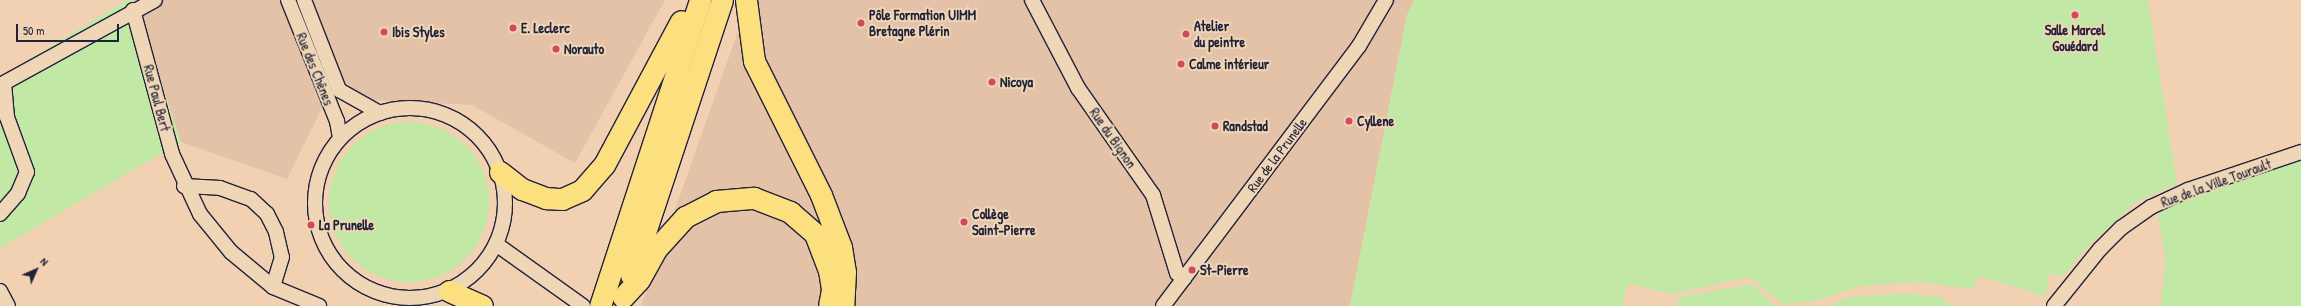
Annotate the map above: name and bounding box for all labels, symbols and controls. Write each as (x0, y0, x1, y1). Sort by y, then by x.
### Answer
place label: Pôle Formation UIMM Bretagne Plérin (869, 7, 976, 40)
marker: Salle Marcel Gouédard (2070, 10, 2080, 20)
scale bar (18, 16, 121, 42)
marker: Pôle Formation UIMM Bretagne Plérin (856, 18, 866, 28)
place label: Atelier du peintre (1194, 18, 1245, 50)
place label: E. Leclerc (521, 20, 570, 36)
text: 50 m (23, 22, 44, 39)
place label: Salle Marcel Gouédard (2045, 22, 2105, 54)
marker: E. Leclerc (508, 23, 518, 33)
place label: Ibis Styles (392, 24, 445, 40)
marker: Ibis Styles (379, 27, 389, 37)
marker: Atelier du peintre (1181, 29, 1191, 39)
street label: Rue des Chênes (293, 30, 337, 108)
place label: Norauto (564, 41, 604, 57)
marker: Norauto (551, 44, 561, 54)
place label: Calme intérieur (1189, 56, 1269, 72)
marker: Calme intérieur (1176, 59, 1186, 69)
street label: Rue Paul Bert (140, 63, 174, 133)
place label: Nicoya (1000, 74, 1033, 90)
marker: Nicoya (987, 77, 997, 87)
street label: Rue du Bignon (1086, 105, 1140, 171)
place label: Cyllene (1357, 113, 1394, 129)
street label: Rue de la Prunelle (1244, 115, 1310, 195)
marker: Cyllene (1344, 116, 1354, 126)
place label: Randstad (1223, 118, 1268, 134)
marker: Randstad (1210, 121, 1220, 131)
street label: Rue de la Ville Tourault (2159, 155, 2273, 211)
place label: Collège Saint-Pierre (972, 206, 1036, 238)
place label: La Prunelle (319, 217, 374, 233)
marker: Collège Saint-Pierre (959, 217, 969, 227)
marker: La Prunelle (306, 220, 316, 230)
north arrow (16, 250, 56, 290)
text: N (37, 254, 52, 269)
place label: St-Pierre (1200, 262, 1249, 278)
marker: St-Pierre (1187, 265, 1197, 275)

